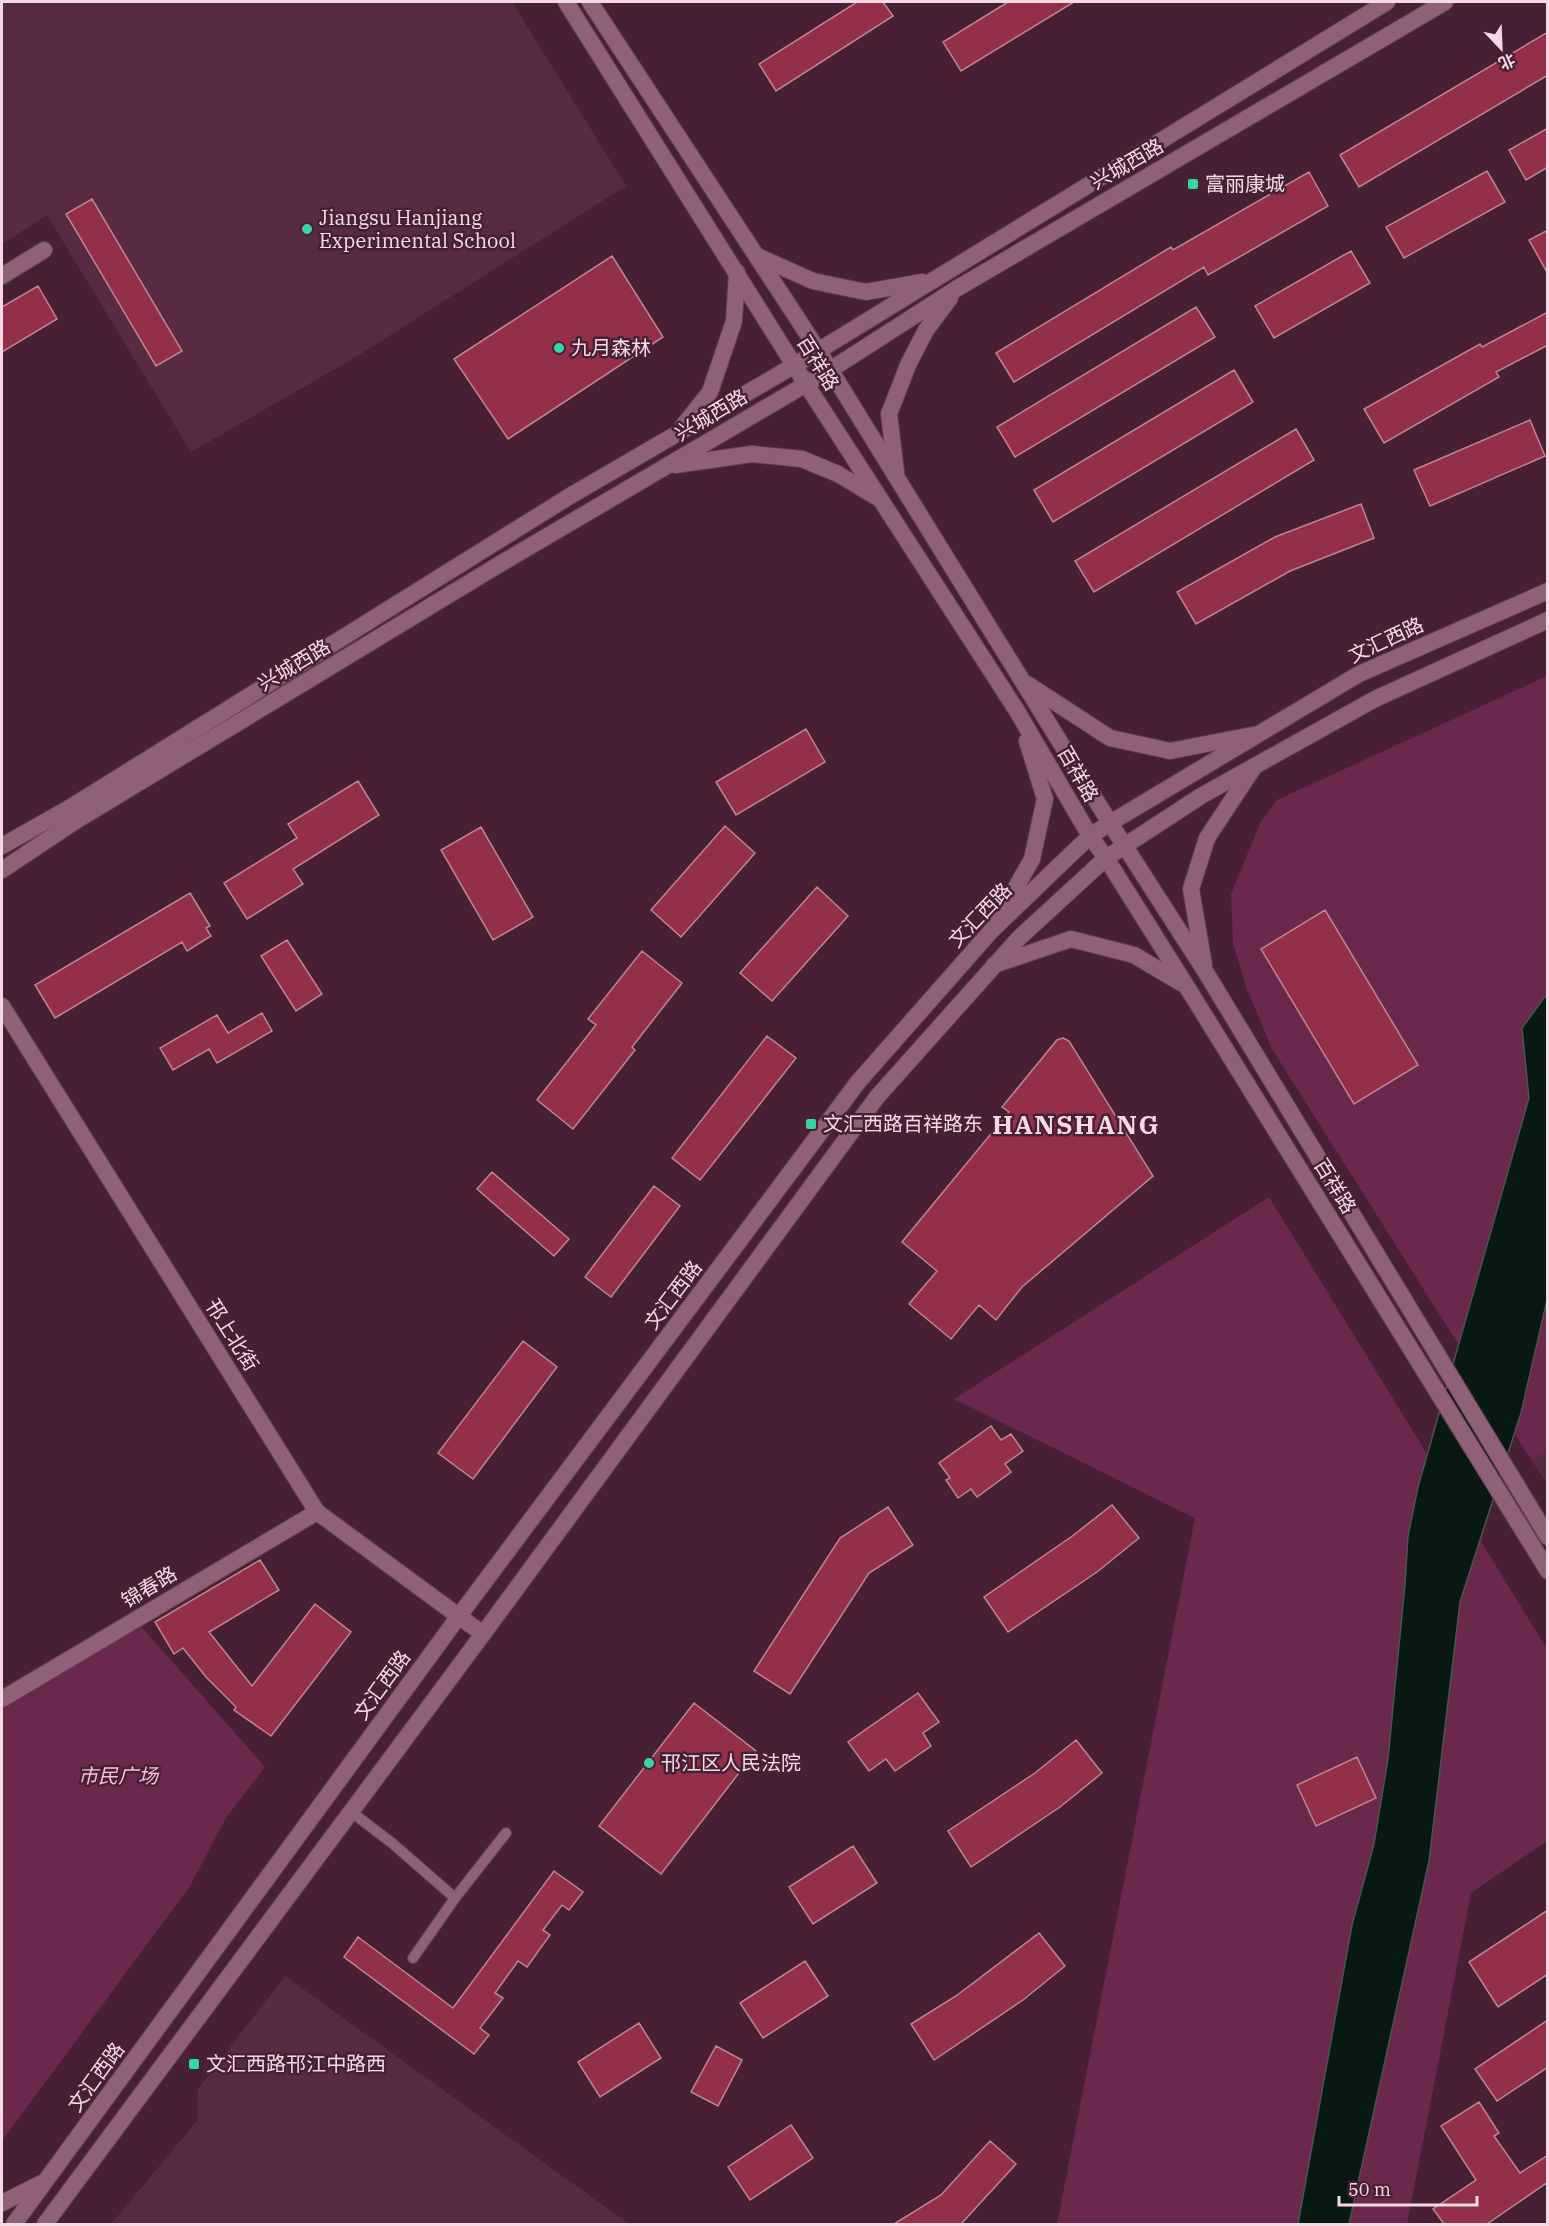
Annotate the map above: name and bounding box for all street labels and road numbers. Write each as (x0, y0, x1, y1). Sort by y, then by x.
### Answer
street label: 兴城西路 (1085, 132, 1168, 195)
street label: 百祥路 (791, 330, 846, 395)
street label: 兴城西路 (670, 382, 752, 447)
street label: 文汇西路 (1344, 610, 1428, 669)
street label: 兴城西路 (253, 632, 335, 697)
street label: 百祥路 (1052, 741, 1105, 806)
street label: 文汇西路 (942, 877, 1017, 953)
street label: 百祥路 (1308, 1153, 1363, 1218)
street label: 文汇西路 (638, 1255, 707, 1335)
street label: 邗上北街 (200, 1294, 265, 1376)
street label: 锦春路 (116, 1560, 181, 1614)
street label: 文汇西路 (347, 1644, 416, 1725)
street label: 文汇西路 (61, 2036, 130, 2117)

